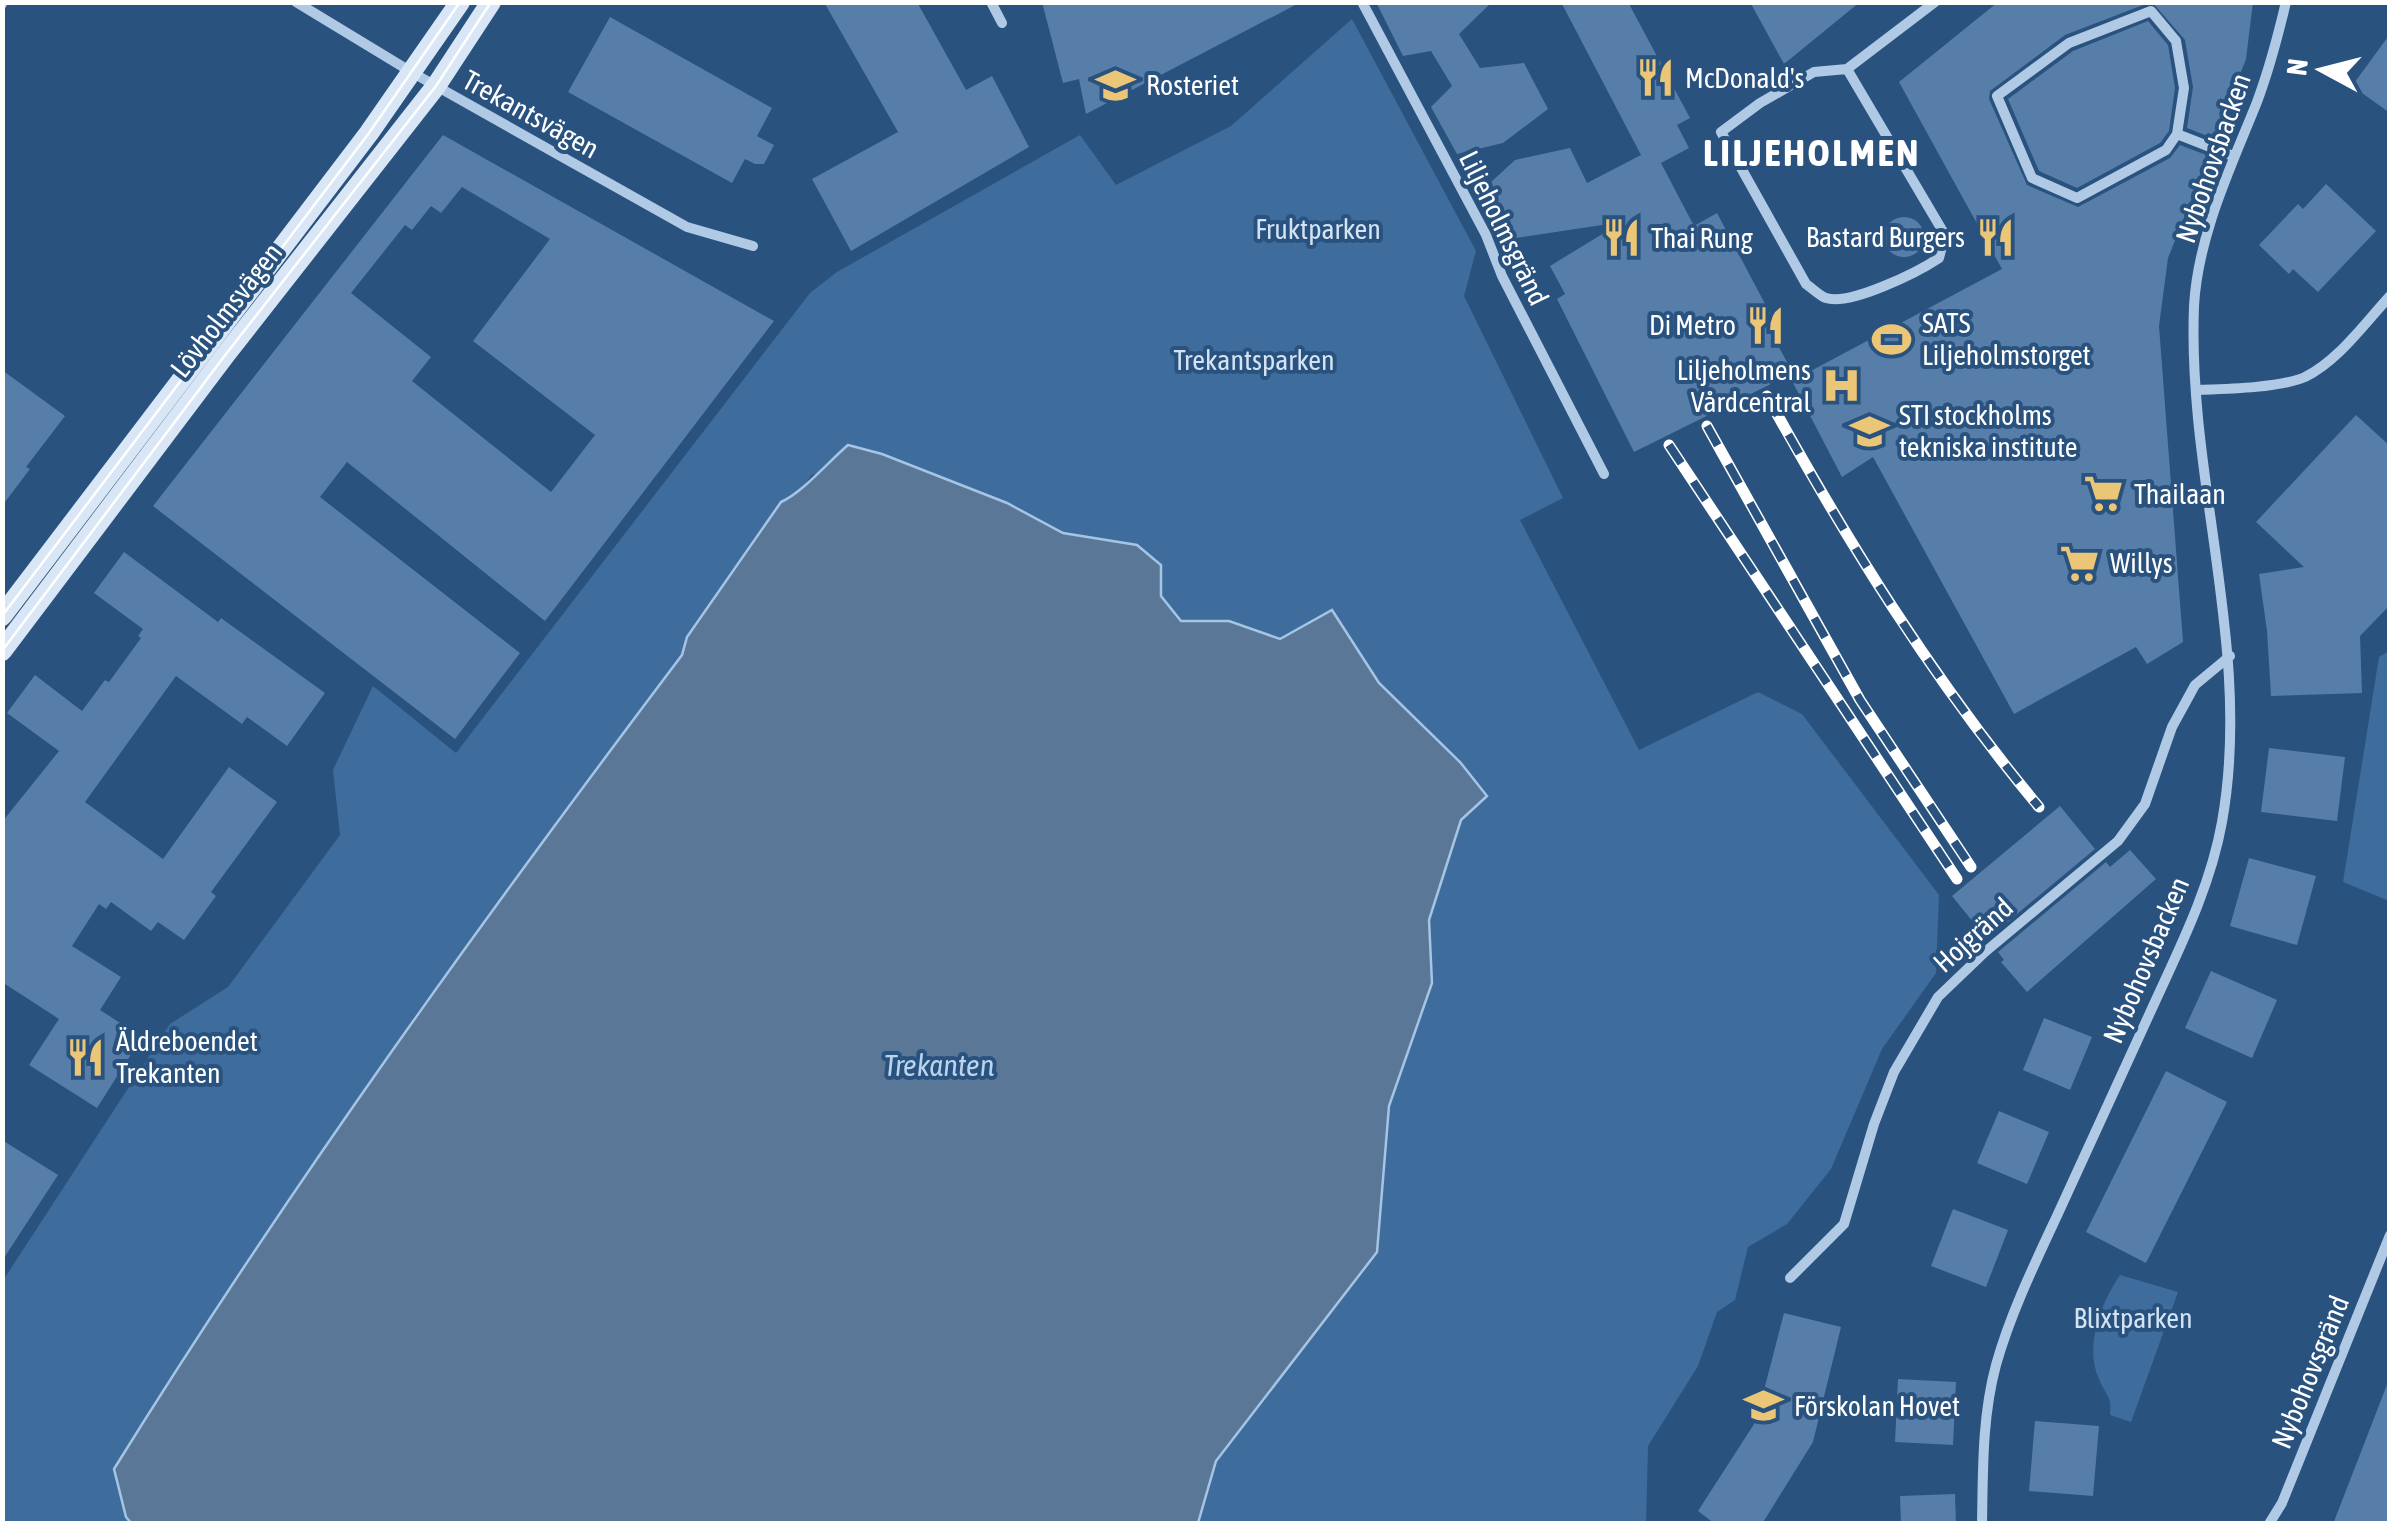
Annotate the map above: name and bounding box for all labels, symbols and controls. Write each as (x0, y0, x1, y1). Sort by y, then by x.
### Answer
north arrow (2272, 20, 2372, 120)
restaurant icon: McDonald's (1634, 57, 1676, 99)
text: N (2280, 57, 2314, 77)
place label: McDonald's (1685, 62, 1804, 94)
street label: Trekantsvägen (457, 64, 605, 164)
school or university icon: Rosteriet (1095, 64, 1137, 106)
place label: Rosteriet (1146, 69, 1239, 101)
street label: Nybohovsbacken (2169, 69, 2257, 247)
district label: LILJEHOLMEN (1703, 131, 1921, 174)
street label: Liljeholmsgränd (1453, 146, 1555, 310)
park label: Fruktparken (1255, 213, 1381, 245)
restaurant icon: Bastard Burgers (1974, 216, 2016, 258)
restaurant icon: Thai Rung (1600, 217, 1642, 259)
place label: Bastard Burgers (1806, 221, 1965, 253)
place label: Thai Rung (1651, 222, 1753, 254)
street label: Lövholmsvägen (164, 237, 288, 383)
restaurant icon: Di Metro (1745, 304, 1787, 346)
place label: SATS Liljeholmstorget (1922, 307, 2091, 371)
place label: Di Metro (1649, 309, 1736, 341)
sports icon: SATS Liljeholmstorget (1871, 318, 1913, 360)
park label: Trekantsparken (1173, 344, 1335, 376)
place label: Liljeholmens Vårdcentral (1677, 354, 1812, 418)
hospital icon: Liljeholmens Vårdcentral (1820, 365, 1862, 407)
place label: STI stockholms tekniska institute (1899, 399, 2077, 463)
school or university icon: STI stockholms tekniska institute (1848, 410, 1890, 452)
supermarket icon: Thailaan (2083, 473, 2125, 515)
place label: Thailaan (2134, 478, 2226, 510)
supermarket icon: Willys (2059, 542, 2101, 584)
place label: Willys (2110, 547, 2173, 579)
street label: Nybohovsbacken (2097, 872, 2195, 1048)
street label: Hojgränd (1927, 891, 2019, 979)
place label: Äldreboendet Trekanten (116, 1025, 258, 1089)
restaurant icon: Äldreboendet Trekanten (65, 1036, 107, 1078)
water label: Trekanten (884, 1048, 994, 1082)
street label: Nybohovsgränd (2265, 1291, 2355, 1453)
park label: Blixtparken (2073, 1302, 2193, 1334)
school or university icon: Förskolan Hovet (1743, 1385, 1785, 1427)
place label: Förskolan Hovet (1794, 1390, 1960, 1422)

